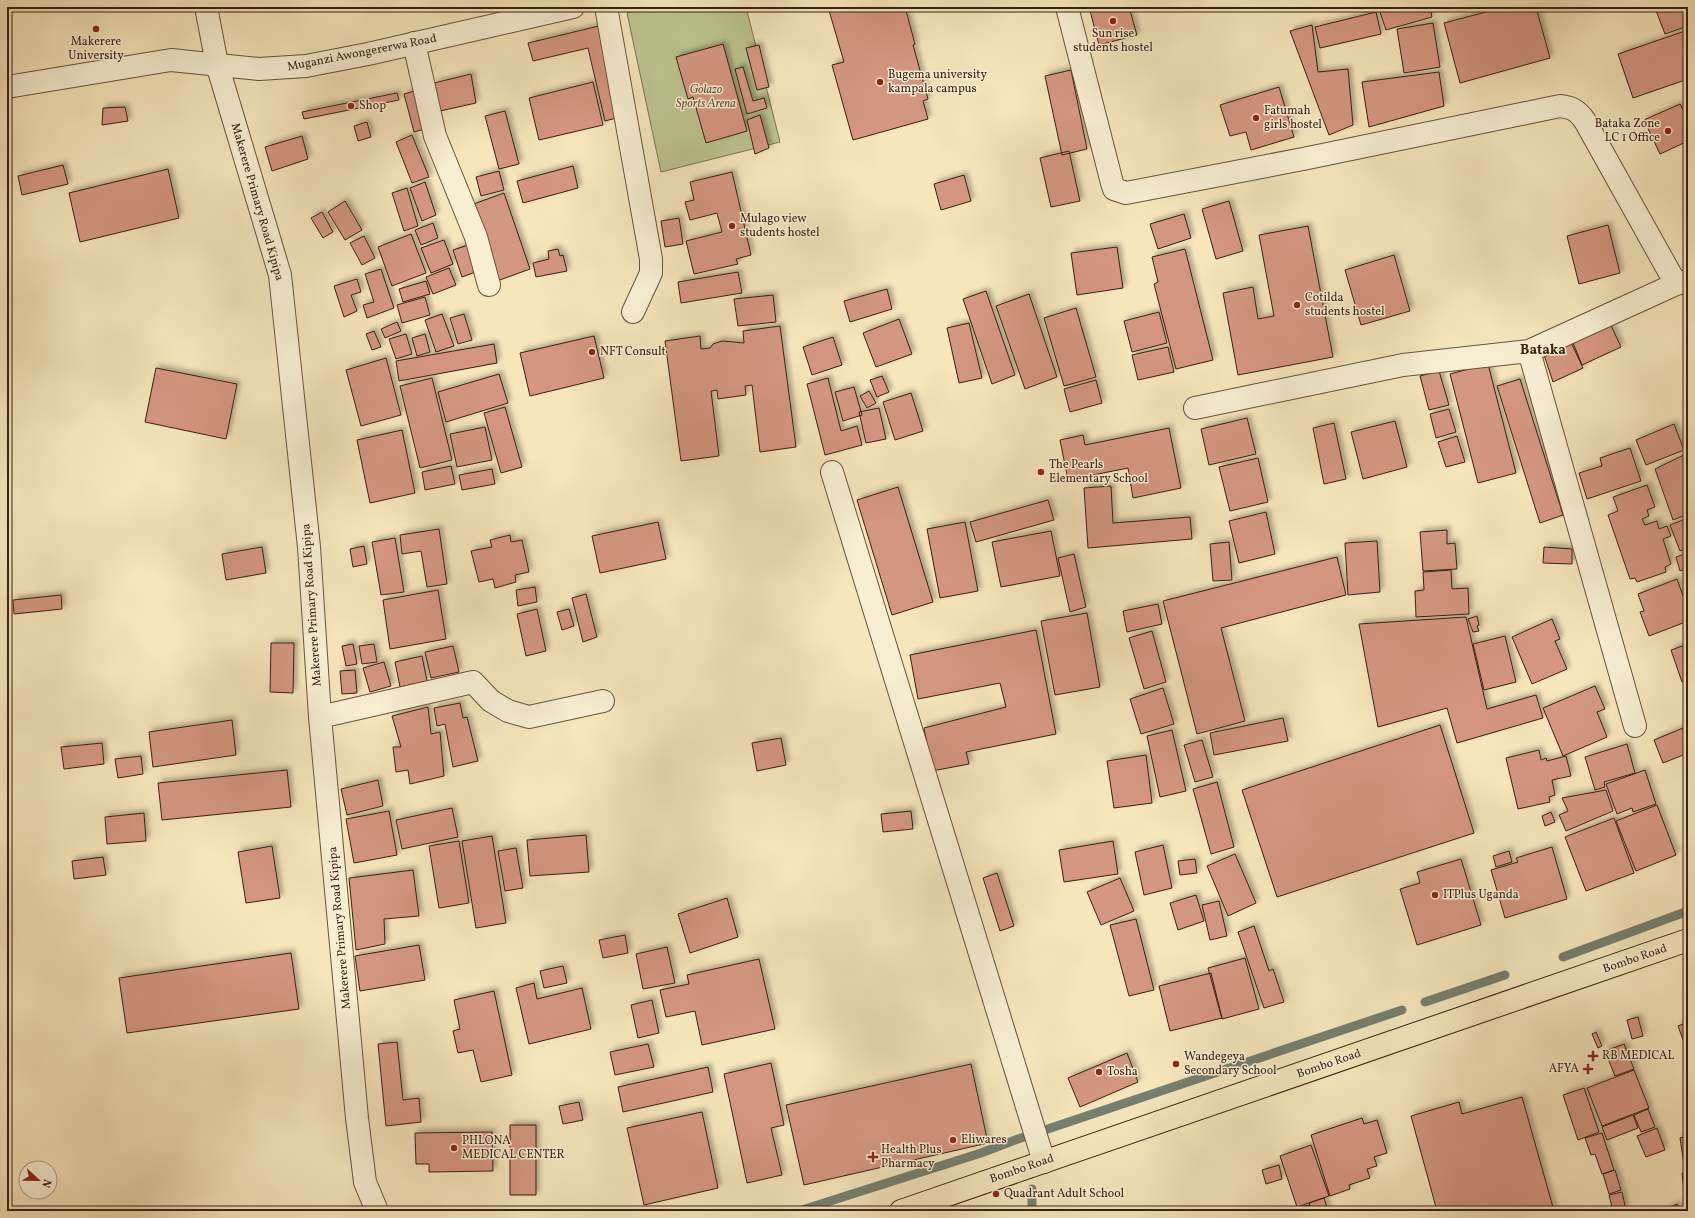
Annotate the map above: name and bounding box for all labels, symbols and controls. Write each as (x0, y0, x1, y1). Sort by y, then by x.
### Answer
marker: Sun rise students hostel (1108, 16, 1118, 26)
marker: Makerere University (91, 24, 101, 34)
place label: Sun rise students hostel (1073, 26, 1153, 56)
street label: Muganzi Awongererwa Road (286, 31, 438, 75)
place label: Makerere University (68, 34, 124, 64)
place label: Bugema university kampala campus (888, 67, 987, 97)
marker: Bugema university kampala campus (875, 77, 885, 87)
park label: Golazo Sports Arena (676, 82, 736, 112)
place label: Shop (359, 98, 386, 114)
marker: Shop (346, 101, 356, 111)
place label: Fatumah girls hostel (1264, 103, 1322, 133)
marker: Fatumah girls hostel (1251, 113, 1261, 123)
place label: Bataka Zone LC 1 Office (1595, 116, 1660, 146)
street label: Makerere Primary Road Kipipa (227, 121, 287, 283)
marker: Bataka Zone LC 1 Office (1663, 126, 1673, 136)
place label: Mulago view students hostel (740, 211, 820, 241)
marker: Mulago view students hostel (727, 221, 737, 231)
place label: Cotilda students hostel (1305, 290, 1385, 320)
marker: Cotilda students hostel (1292, 300, 1302, 310)
district label: Bataka (1520, 341, 1566, 360)
place label: NFT Consult (600, 344, 666, 360)
marker: NFT Consult (587, 347, 597, 357)
place label: The Pearls Elementary School (1049, 457, 1148, 487)
marker: The Pearls Elementary School (1036, 467, 1046, 477)
street label: Makerere Primary Road Kipipa (298, 523, 326, 687)
street label: Makerere Primary Road Kipipa (325, 846, 355, 1010)
place label: ITPlus Uganda (1443, 887, 1519, 903)
marker: ITPlus Uganda (1430, 890, 1440, 900)
street label: Bombo Road (1601, 940, 1669, 977)
street label: Bombo Road (1295, 1045, 1363, 1082)
place label: RB MEDICAL (1602, 1048, 1675, 1064)
place label: Wandegeya Secondary School (1184, 1049, 1277, 1079)
marker: RB MEDICAL (1587, 1050, 1599, 1062)
marker: Wandegeya Secondary School (1171, 1059, 1181, 1069)
place label: AFYA (1549, 1061, 1580, 1077)
marker: AFYA (1582, 1063, 1594, 1075)
place label: Tosha (1107, 1064, 1138, 1080)
marker: Tosha (1094, 1067, 1104, 1077)
place label: Eliwares (961, 1132, 1007, 1148)
place label: PHLONA MEDICAL CENTER (462, 1133, 565, 1163)
marker: Eliwares (948, 1135, 958, 1145)
place label: Health Plus Pharmacy (881, 1142, 942, 1172)
marker: PHLONA MEDICAL CENTER (449, 1143, 459, 1153)
street label: Bombo Road (988, 1150, 1056, 1187)
marker: Health Plus Pharmacy (868, 1152, 878, 1162)
north arrow (18, 1160, 58, 1200)
text: N (37, 1177, 54, 1190)
place label: Quadrant Adult School (1004, 1186, 1124, 1202)
marker: Quadrant Adult School (991, 1189, 1001, 1199)

